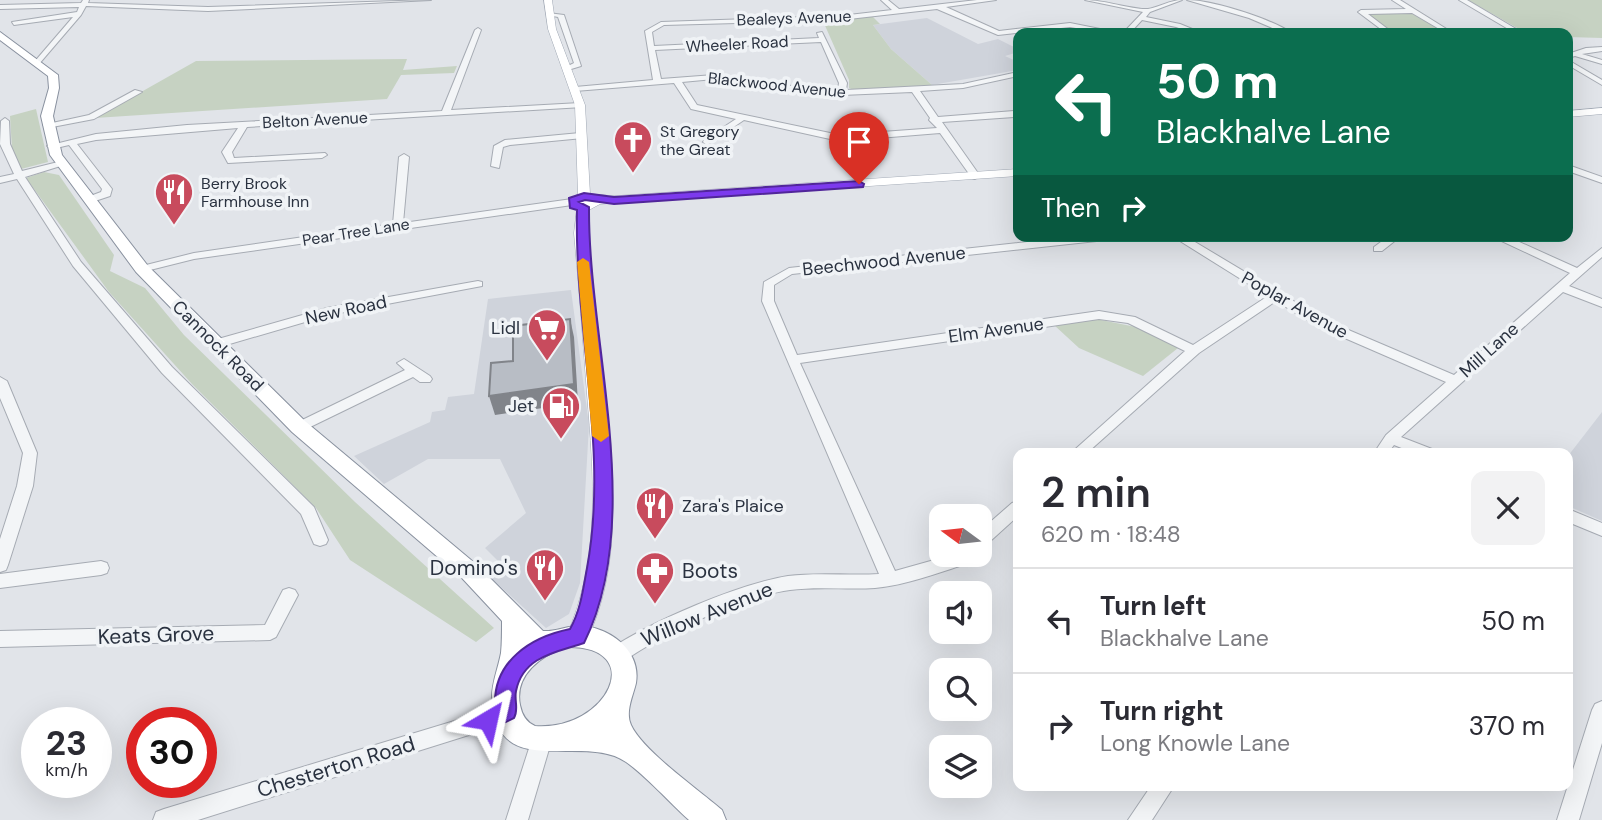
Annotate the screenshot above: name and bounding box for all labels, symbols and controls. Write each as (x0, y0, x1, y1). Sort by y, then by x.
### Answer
street label: Bealeys Avenue (736, 6, 852, 30)
street label: Wheeler Road (685, 31, 789, 57)
text: 50 m (1156, 49, 1279, 113)
icon: left (1041, 56, 1132, 147)
street label: Blackwood Avenue (707, 67, 847, 103)
street label: Belton Avenue (262, 107, 368, 133)
text: Blackhalve Lane (1156, 111, 1391, 153)
pin (829, 112, 889, 184)
church icon: St Gregory the Great (612, 119, 654, 174)
place label: St Gregory the Great (660, 121, 740, 160)
icon: arrive (840, 123, 878, 161)
restaurant icon: Berry Brook Farmhouse Inn (153, 171, 195, 226)
place label: Berry Brook Farmhouse Inn (201, 173, 309, 212)
icon: right (1114, 189, 1152, 227)
text: Then (1041, 191, 1100, 225)
street label: Pear Tree Lane (301, 213, 411, 251)
street label: Beechwood Avenue (801, 240, 967, 282)
street label: Poplar Avenue (1237, 266, 1353, 344)
street label: New Road (303, 290, 389, 330)
street label: Cannock Road (167, 295, 269, 397)
supermarket icon: Lidl (526, 307, 568, 362)
street label: Elm Avenue (947, 311, 1045, 349)
place label: Lidl (491, 316, 520, 340)
street label: Mill Lane (1454, 317, 1524, 383)
fuel station icon: Jet (540, 385, 582, 440)
place label: Jet (508, 394, 534, 418)
text: 2 min (1041, 465, 1151, 520)
button: close (1471, 471, 1545, 545)
restaurant icon: Zara's Plaice (634, 485, 676, 540)
place label: Zara's Plaice (682, 494, 784, 518)
north arrow (929, 504, 992, 567)
map controls (929, 504, 992, 798)
text: 620 m · 18:48 (1041, 519, 1181, 549)
restaurant icon: Domino's (524, 547, 566, 602)
pharmacy icon: Boots (634, 550, 676, 605)
place label: Domino's (430, 554, 518, 582)
place label: Boots (682, 557, 738, 585)
street label: Willow Avenue (637, 575, 777, 653)
button: sound (929, 581, 992, 644)
text: Turn left (1100, 589, 1207, 623)
icon: left (1041, 602, 1079, 640)
text: 50 m (1481, 604, 1545, 638)
street label: Keats Grove (97, 619, 215, 651)
text: Blackhalve Lane (1100, 623, 1269, 653)
button: search (929, 658, 992, 721)
position arrow (451, 683, 525, 757)
text: Turn right (1100, 694, 1224, 728)
speed limit sign: 30 (126, 707, 217, 798)
icon: right (1041, 707, 1079, 745)
text: 370 m (1469, 709, 1545, 743)
text: 23 (46, 720, 87, 766)
text: Long Knowle Lane (1100, 728, 1290, 758)
street label: Chesterton Road (254, 730, 418, 804)
button: layers (929, 735, 992, 798)
text: km/h (45, 758, 88, 782)

